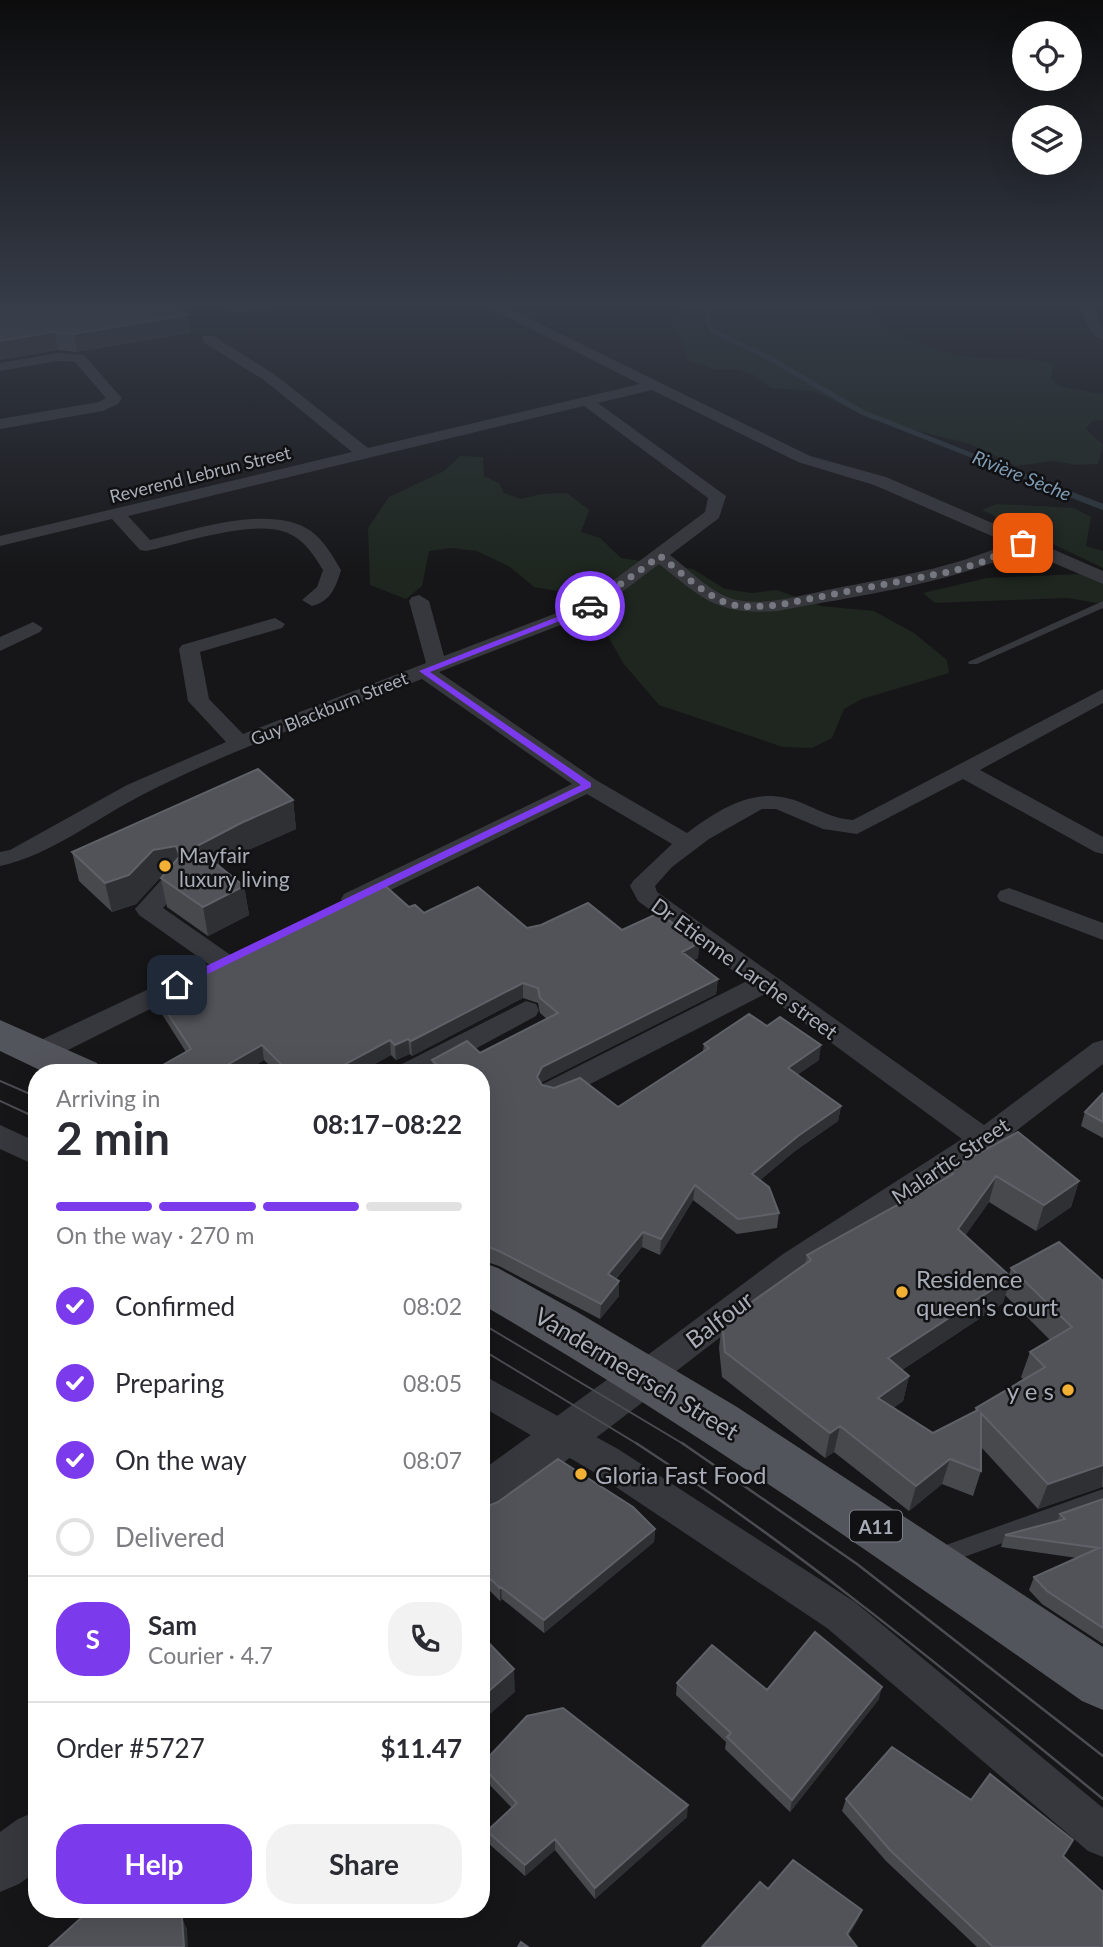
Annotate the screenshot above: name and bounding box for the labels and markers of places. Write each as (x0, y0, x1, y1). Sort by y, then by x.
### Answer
pin (993, 513, 1053, 573)
place label: Mayfair luxury living (179, 842, 290, 891)
marker: Mayfair luxury living (157, 858, 173, 874)
pin (147, 955, 207, 1015)
place label: Residence queen's court (916, 1264, 1059, 1321)
marker: Residence queen's court (894, 1284, 910, 1300)
place label: y e s (1007, 1376, 1054, 1405)
marker: y e s (1060, 1382, 1076, 1398)
place label: Gloria Fast Food (595, 1460, 766, 1489)
marker: Gloria Fast Food (573, 1466, 589, 1482)

